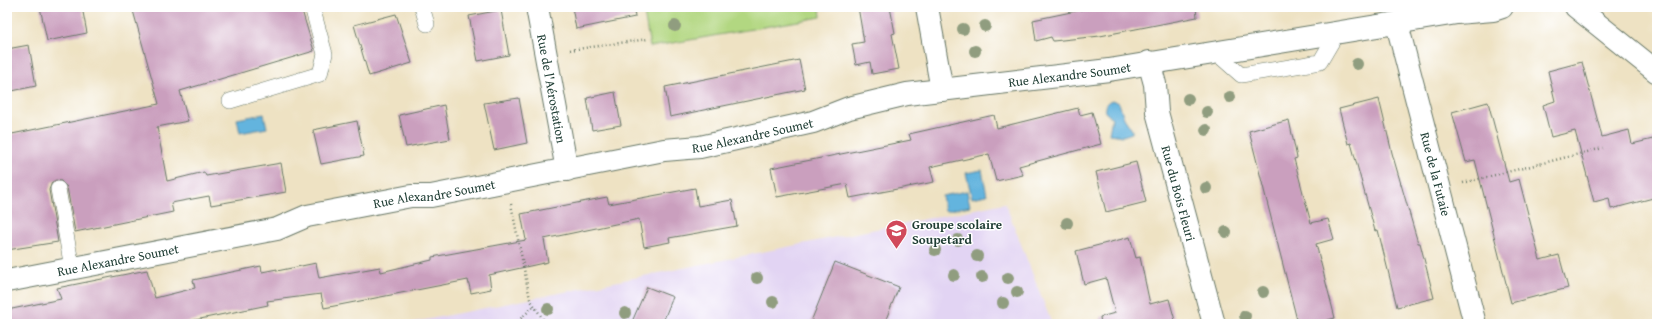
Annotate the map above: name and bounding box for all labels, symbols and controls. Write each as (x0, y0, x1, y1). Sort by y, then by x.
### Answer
street label: Rue de l'Aérostation (533, 33, 571, 145)
street label: Rue Alexandre Soumet (1007, 57, 1133, 91)
street label: Rue Alexandre Soumet (691, 113, 815, 157)
street label: Rue de la Futaie (1416, 130, 1456, 218)
street label: Rue du Bois Fleuri (1157, 143, 1201, 243)
street label: Rue Alexandre Soumet (372, 174, 497, 213)
place label: Groupe scolaire Soupetard (912, 215, 1002, 249)
school or university icon: Groupe scolaire Soupetard (883, 218, 909, 251)
street label: Rue Alexandre Soumet (56, 239, 181, 281)

